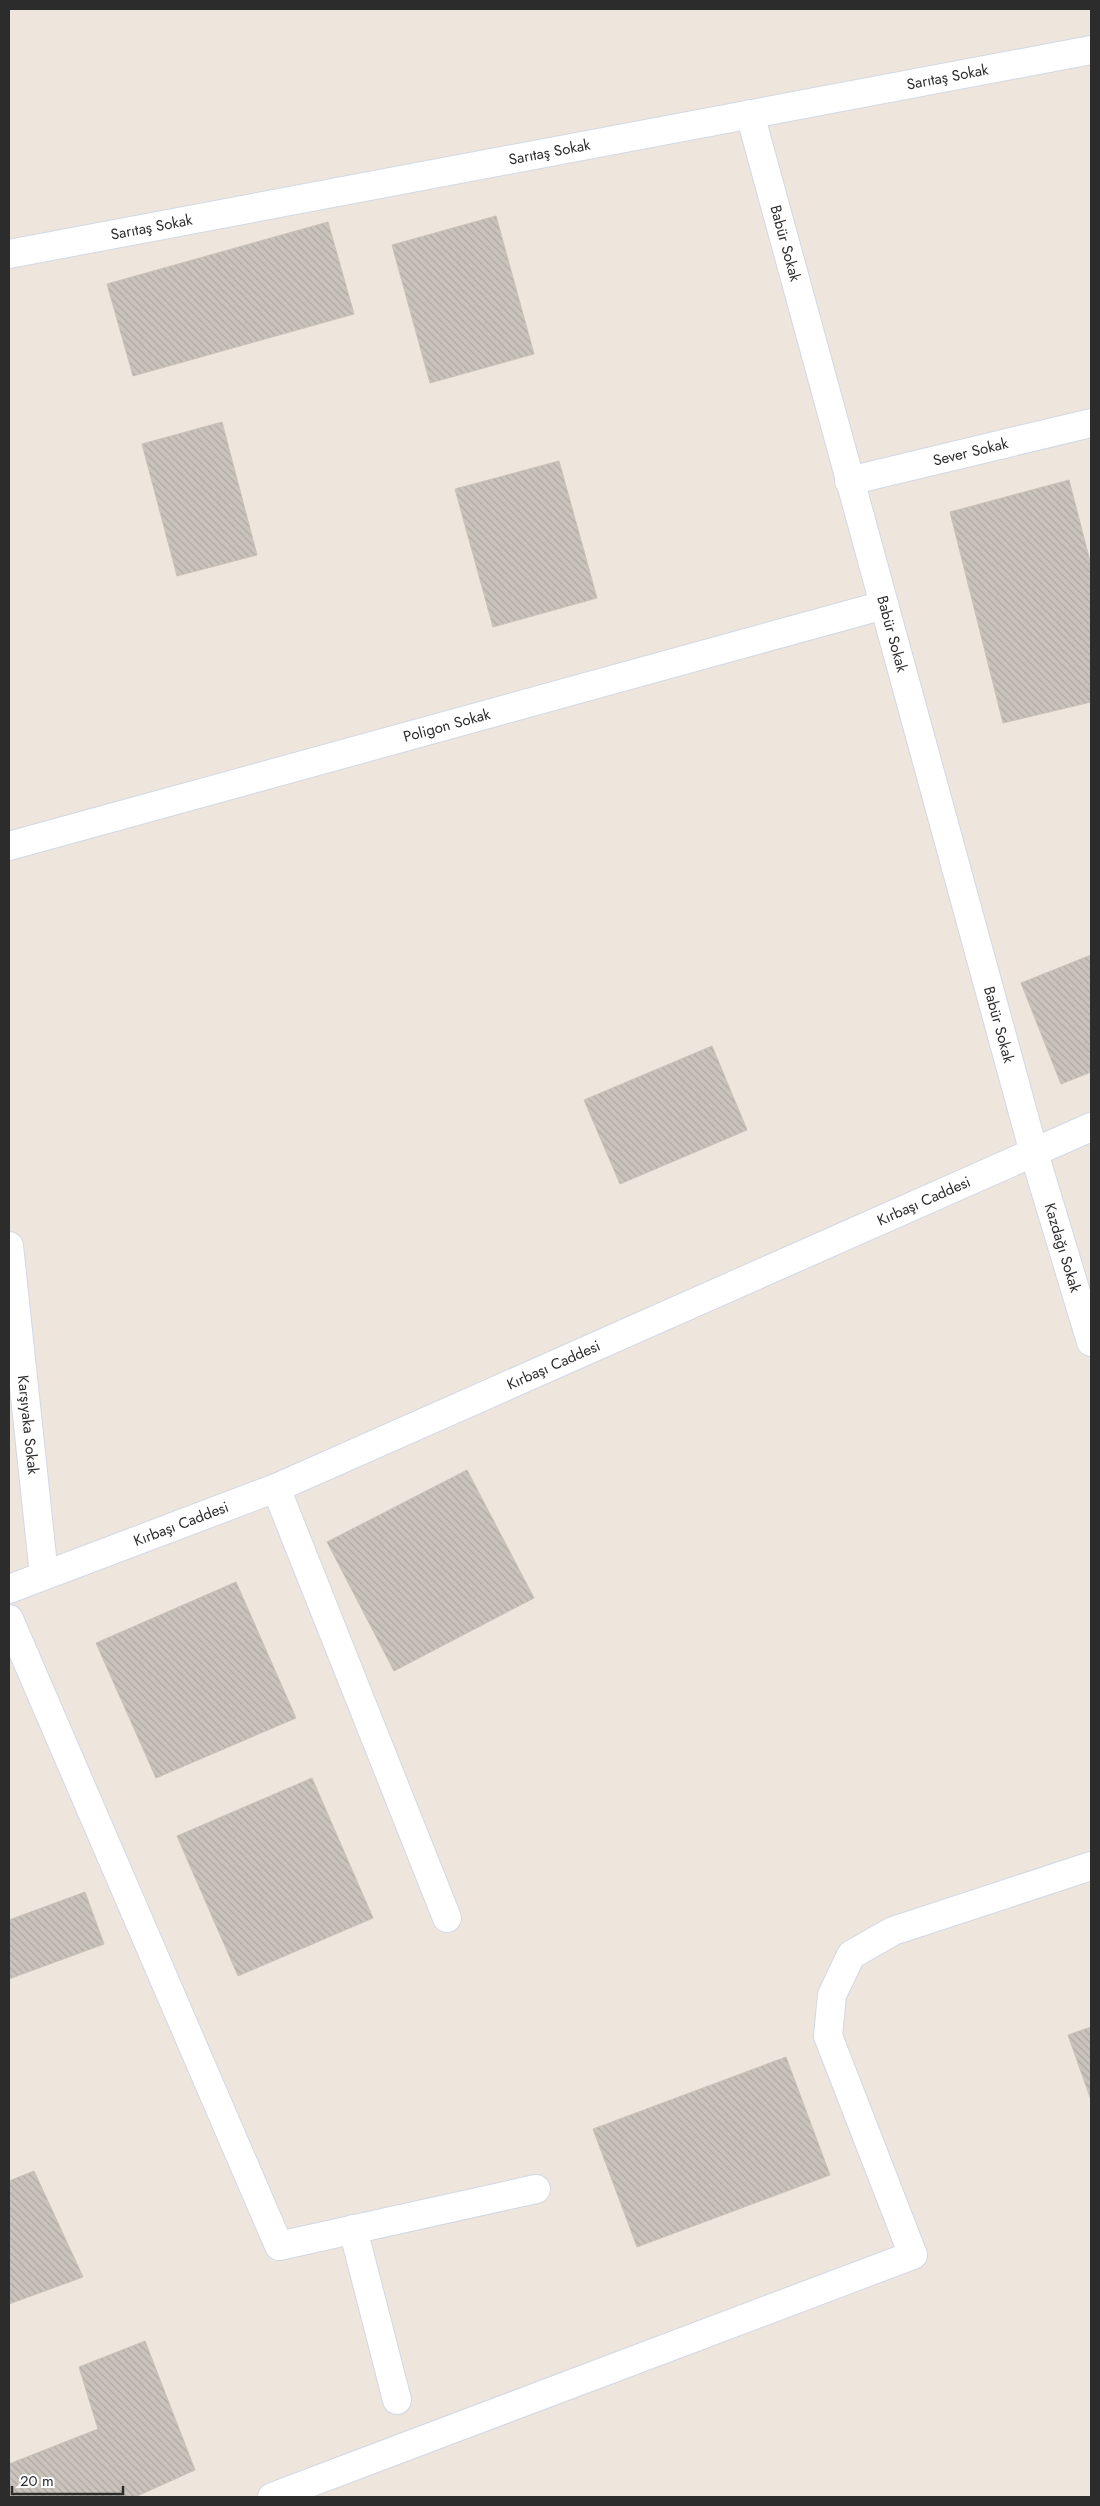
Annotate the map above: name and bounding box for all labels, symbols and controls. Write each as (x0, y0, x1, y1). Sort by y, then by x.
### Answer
street label: Sarıtaş Sokak (905, 59, 991, 96)
street label: Sarıtaş Sokak (507, 134, 593, 171)
street label: Babür Sokak (764, 202, 806, 284)
street label: Sarıtaş Sokak (109, 209, 195, 246)
street label: Sever Sokak (931, 432, 1011, 471)
street label: Babür Sokak (871, 593, 913, 675)
street label: Poligon Sokak (401, 703, 493, 748)
street label: Babür Sokak (978, 984, 1020, 1066)
street label: Kırbaşı Caddesi (874, 1171, 974, 1231)
street label: Kazdağı Sokak (1039, 1200, 1087, 1295)
street label: Kırbaşı Caddesi (503, 1335, 604, 1395)
street label: Karşıyaka Sokak (12, 1374, 44, 1476)
street label: Kırbaşı Caddesi (130, 1496, 232, 1552)
scale bar (12, 2464, 124, 2496)
text: 20 m (20, 2470, 54, 2492)

